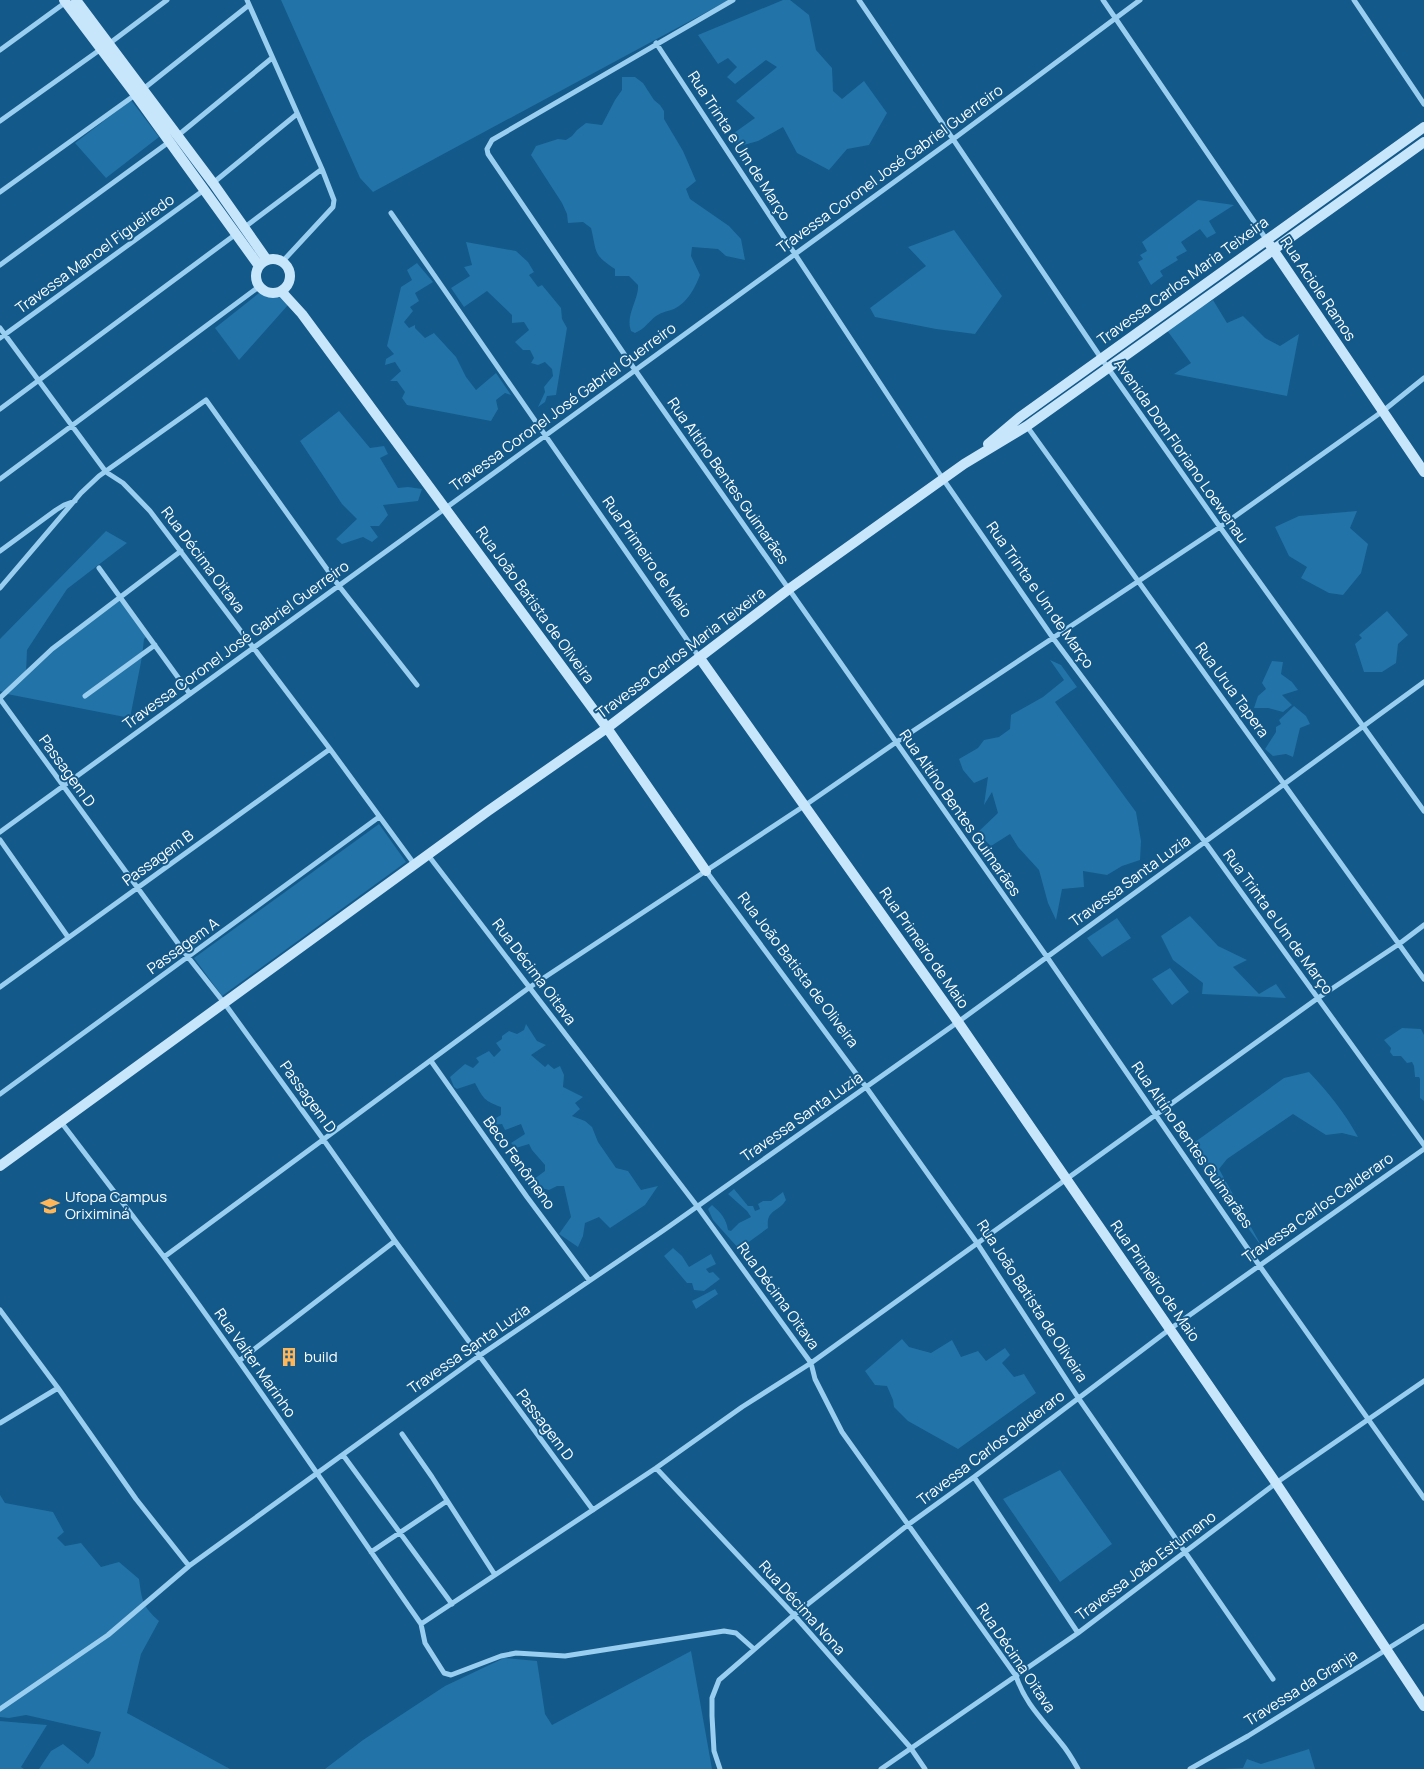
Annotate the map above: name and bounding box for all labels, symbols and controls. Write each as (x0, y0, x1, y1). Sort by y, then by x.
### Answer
street label: Rua Trinta e Um de Março (683, 67, 796, 225)
street label: Travessa Coronel José Gabriel Guerreiro (772, 79, 1007, 258)
street label: Travessa Manoel Figueiredo (11, 189, 178, 318)
street label: Travessa Carlos Maria Teixeira (1093, 211, 1272, 350)
street label: Rua Aciole Ramos (1276, 232, 1361, 345)
street label: Travessa Coronel José Gabriel Guerreiro (445, 317, 680, 496)
street label: Avenida Dom Floriano Loewenau (1109, 354, 1253, 547)
street label: Rua Altíno Bentes Guimarães (663, 393, 794, 568)
street label: Rua Primeiro de Maio (598, 492, 697, 622)
street label: Rua Décima Oitava (156, 502, 250, 617)
street label: Rua Trinta e Um de Março (982, 517, 1099, 672)
street label: Rua João Batista de Oliveira (471, 522, 600, 688)
street label: Travessa Coronel José Gabriel Guerreiro (118, 555, 353, 734)
street label: Travessa Carlos Maria Teixeira (592, 582, 770, 723)
street label: Rua Urua Tapera (1191, 638, 1274, 742)
street label: Rua Altíno Bentes Guimarães (895, 725, 1026, 900)
street label: Passagem D (34, 730, 101, 811)
street label: Passagem B (118, 825, 198, 891)
street label: Travessa Santa Luzia (1065, 830, 1194, 932)
street label: Rua Trinta e Um de Março (1219, 845, 1338, 999)
street label: Rua Primeiro de Maio (875, 883, 974, 1013)
street label: Rua João Batista de Oliveira (733, 888, 864, 1052)
street label: Passagem A (143, 912, 223, 979)
street label: Rua Décima Oitava (487, 914, 581, 1029)
street label: Passagem D (275, 1056, 342, 1137)
street label: Rua Altíno Bentes Guimarães (1127, 1057, 1258, 1232)
street label: Travessa Santa Luzia (736, 1066, 867, 1167)
street label: Beco Fenômeno (478, 1112, 560, 1214)
street label: Travessa Carlos Calderaro (1238, 1147, 1398, 1268)
place label: Ufopa Campus Oriximiná (65, 1186, 167, 1224)
school or university icon: Ufopa Campus Oriximiná (39, 1195, 61, 1217)
street label: Rua João Batista de Oliveira (972, 1216, 1093, 1386)
street label: Rua Primeiro de Maio (1106, 1216, 1205, 1346)
street label: Rua Décima Oitava (732, 1238, 825, 1354)
street label: Travessa Santa Luzia (403, 1298, 534, 1399)
street label: Rua Valter Marinho (210, 1304, 301, 1422)
building icon: build (278, 1346, 300, 1368)
place label: build (304, 1346, 338, 1367)
street label: Passagem D (512, 1385, 579, 1465)
street label: Travessa Carlos Calderaro (913, 1385, 1069, 1510)
street label: Travessa João Estumano (1071, 1506, 1220, 1625)
street label: Rua Décima Nona (754, 1556, 851, 1659)
street label: Rua Décima Oitava (972, 1599, 1061, 1717)
street label: Travessa da Granja (1240, 1644, 1361, 1731)

